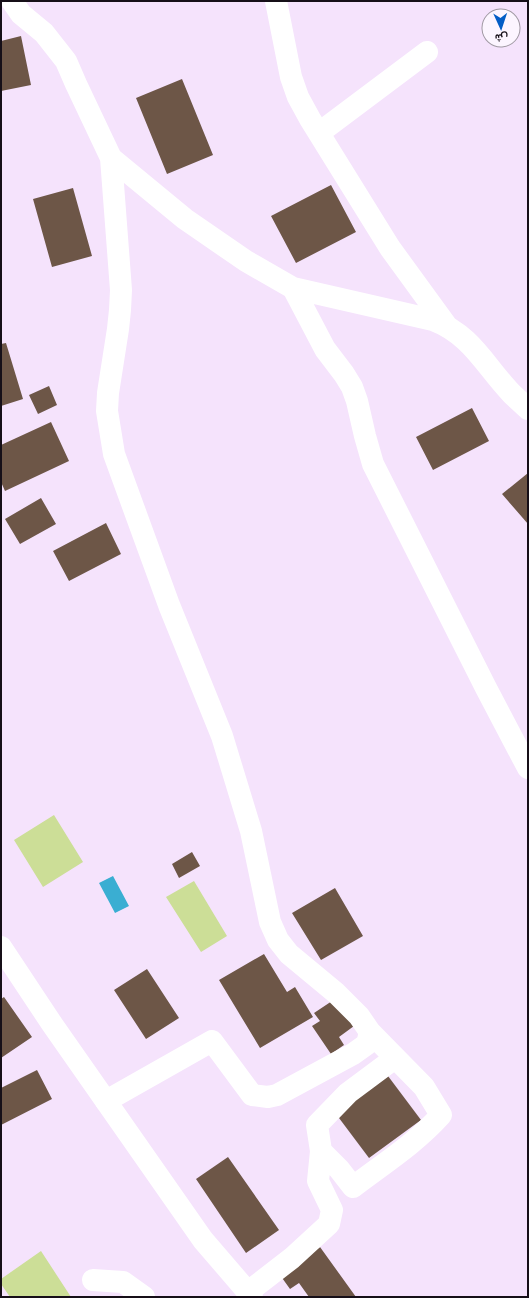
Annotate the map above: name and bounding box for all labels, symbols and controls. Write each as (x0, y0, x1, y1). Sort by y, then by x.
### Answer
north arrow (481, 8, 521, 48)
text: ش (495, 31, 508, 45)

